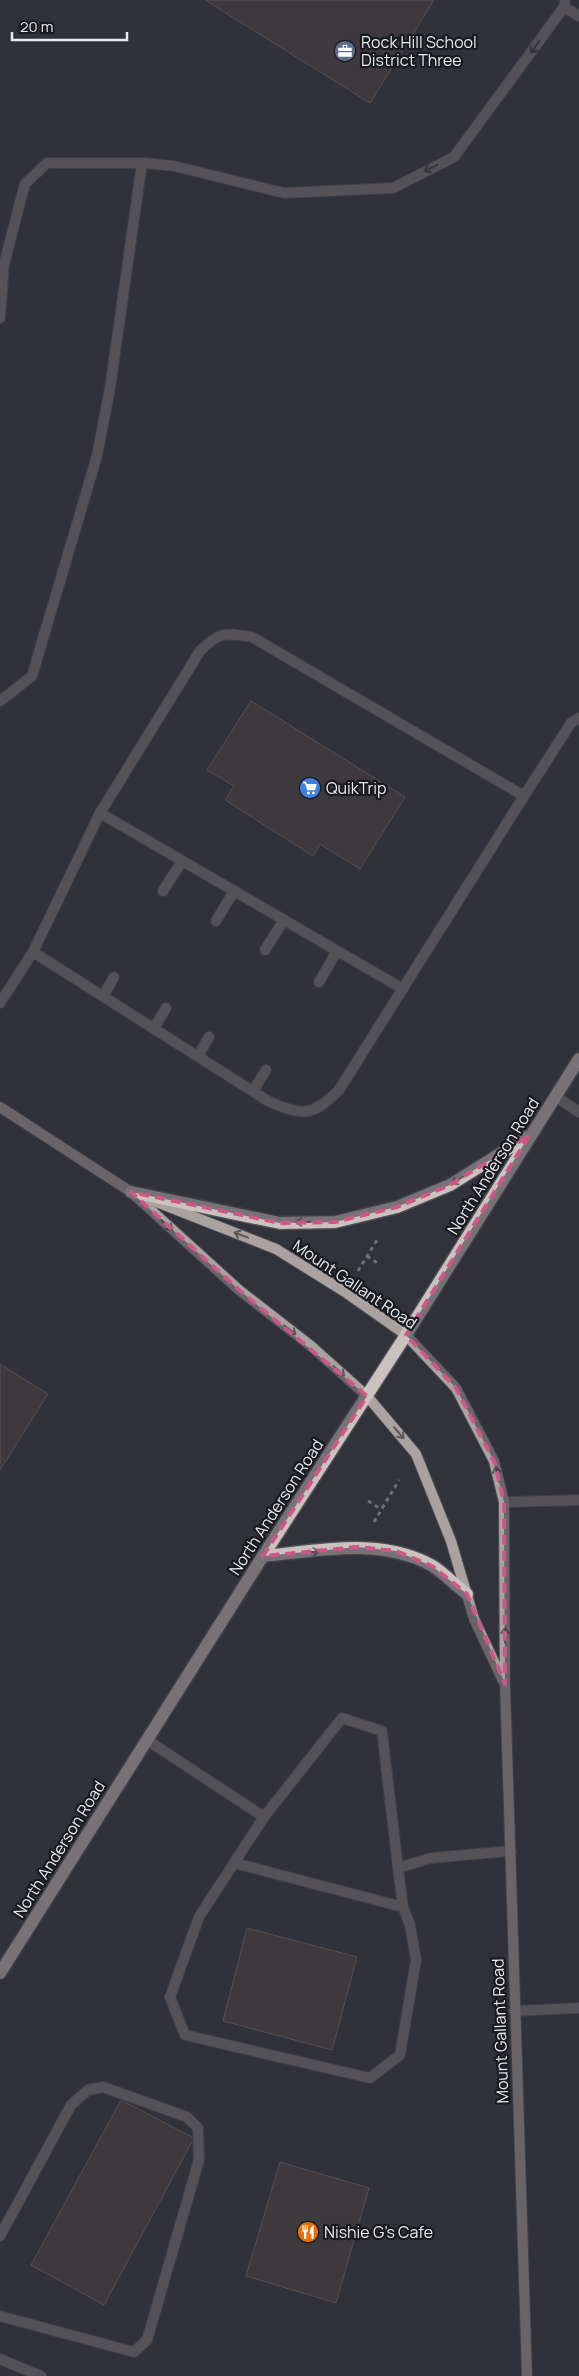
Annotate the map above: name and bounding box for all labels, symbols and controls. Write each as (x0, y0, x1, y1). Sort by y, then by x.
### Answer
scale bar (12, 10, 128, 42)
text: 20 m (20, 16, 53, 37)
place label: Rock Hill School District Three (361, 31, 477, 71)
office icon: Rock Hill School District Three (333, 39, 357, 63)
one-way arrow (530, 39, 541, 53)
one-way arrow (424, 164, 439, 173)
supermarket icon: QuikTrip (298, 776, 322, 800)
place label: QuikTrip (326, 777, 386, 799)
street label: North Anderson Road (442, 1093, 544, 1239)
one-way arrow (452, 1175, 466, 1185)
one-way arrow (296, 1217, 312, 1227)
one-way arrow (160, 1219, 173, 1231)
one-way arrow (234, 1230, 249, 1239)
street label: Mount Gallant Road (289, 1234, 421, 1334)
one-way arrow (283, 1325, 296, 1336)
one-way arrow (333, 1365, 346, 1377)
one-way arrow (393, 1427, 404, 1440)
street label: North Anderson Road (224, 1435, 328, 1579)
one-way arrow (492, 1466, 501, 1482)
one-way arrow (303, 1547, 319, 1557)
one-way arrow (500, 1628, 510, 1644)
street label: North Anderson Road (8, 1776, 110, 1922)
street label: Mount Gallant Road (486, 1958, 514, 2104)
restaurant icon: Nishie G's Cafe (296, 2220, 320, 2244)
place label: Nishie G's Cafe (324, 2221, 433, 2243)

